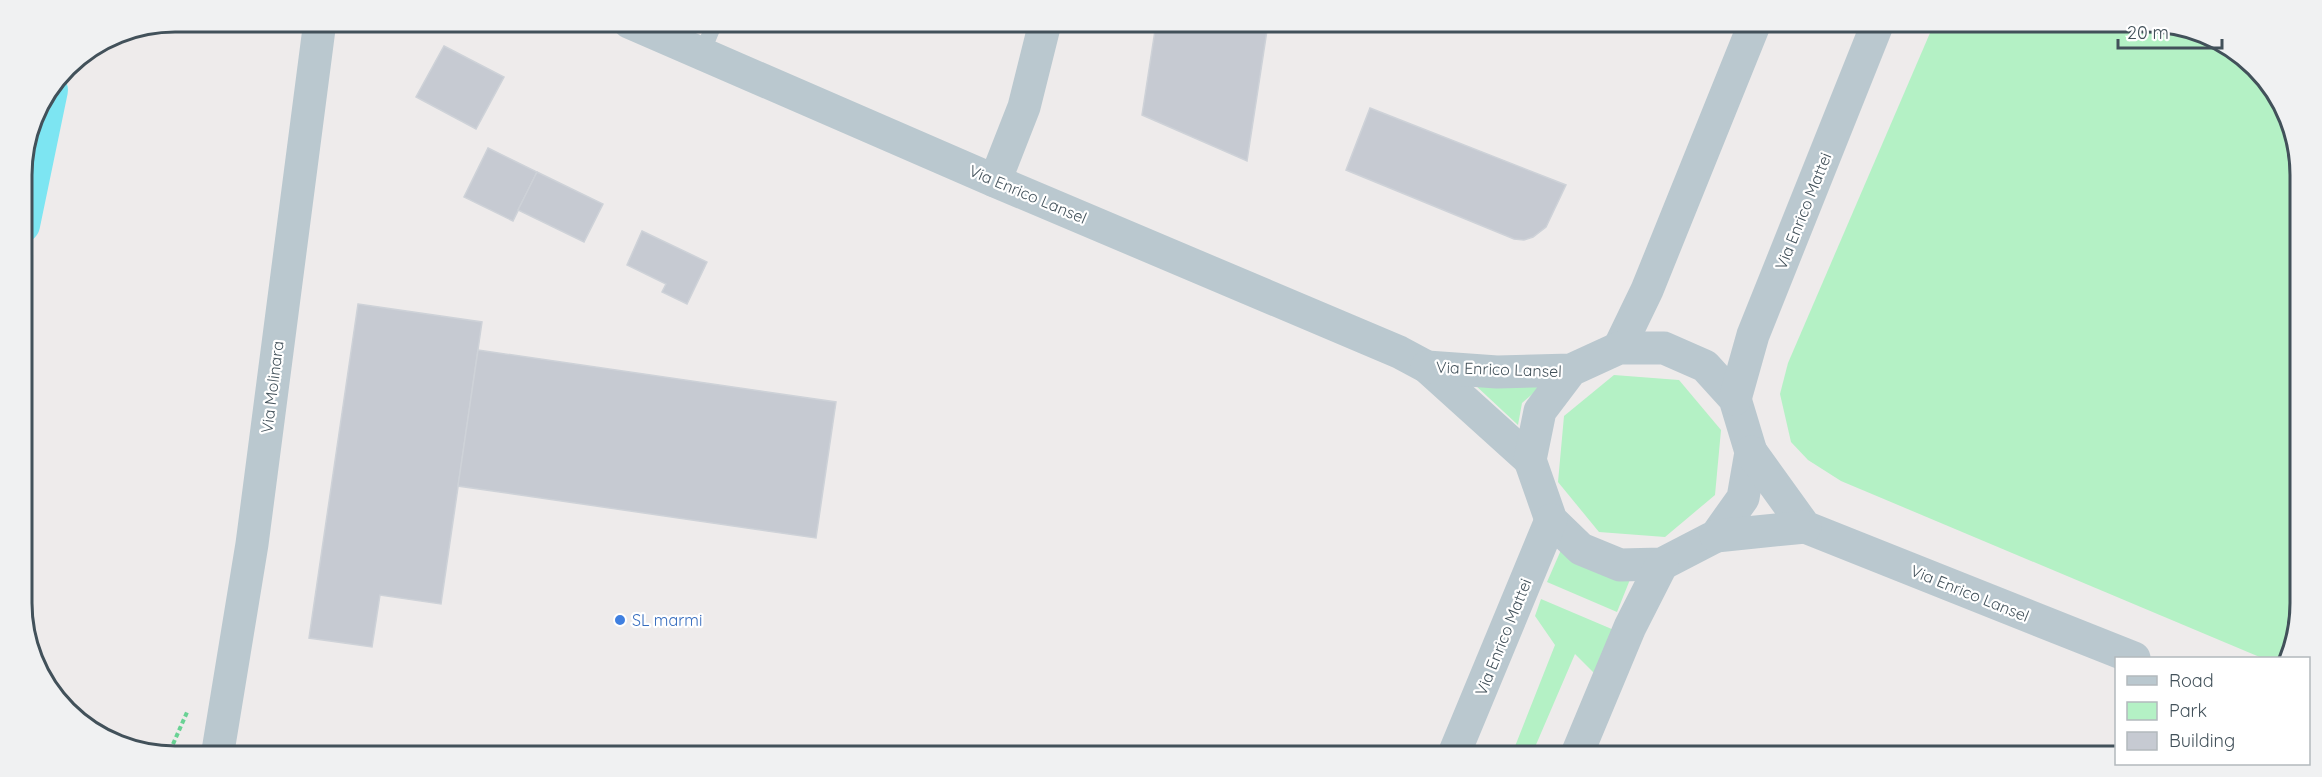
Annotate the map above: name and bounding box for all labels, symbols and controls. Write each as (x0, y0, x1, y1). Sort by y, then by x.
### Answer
scale bar (2118, 12, 2222, 50)
text: 20 m (2127, 21, 2169, 44)
street label: Via Enrico Mattei (1770, 150, 1836, 272)
street label: Via Enrico Lansel (966, 160, 1090, 228)
street label: Via Molinara (256, 340, 288, 434)
street label: Via Enrico Lansel (1436, 357, 1562, 381)
street label: Via Enrico Lansel (1908, 560, 2032, 626)
street label: Via Enrico Mattei (1470, 576, 1536, 698)
place label: SL marmi (632, 610, 702, 630)
marker: SL marmi (613, 613, 627, 627)
legend (2115, 657, 2310, 765)
text: Road (2169, 669, 2214, 692)
text: Park (2169, 699, 2207, 722)
text: Building (2169, 729, 2235, 752)

